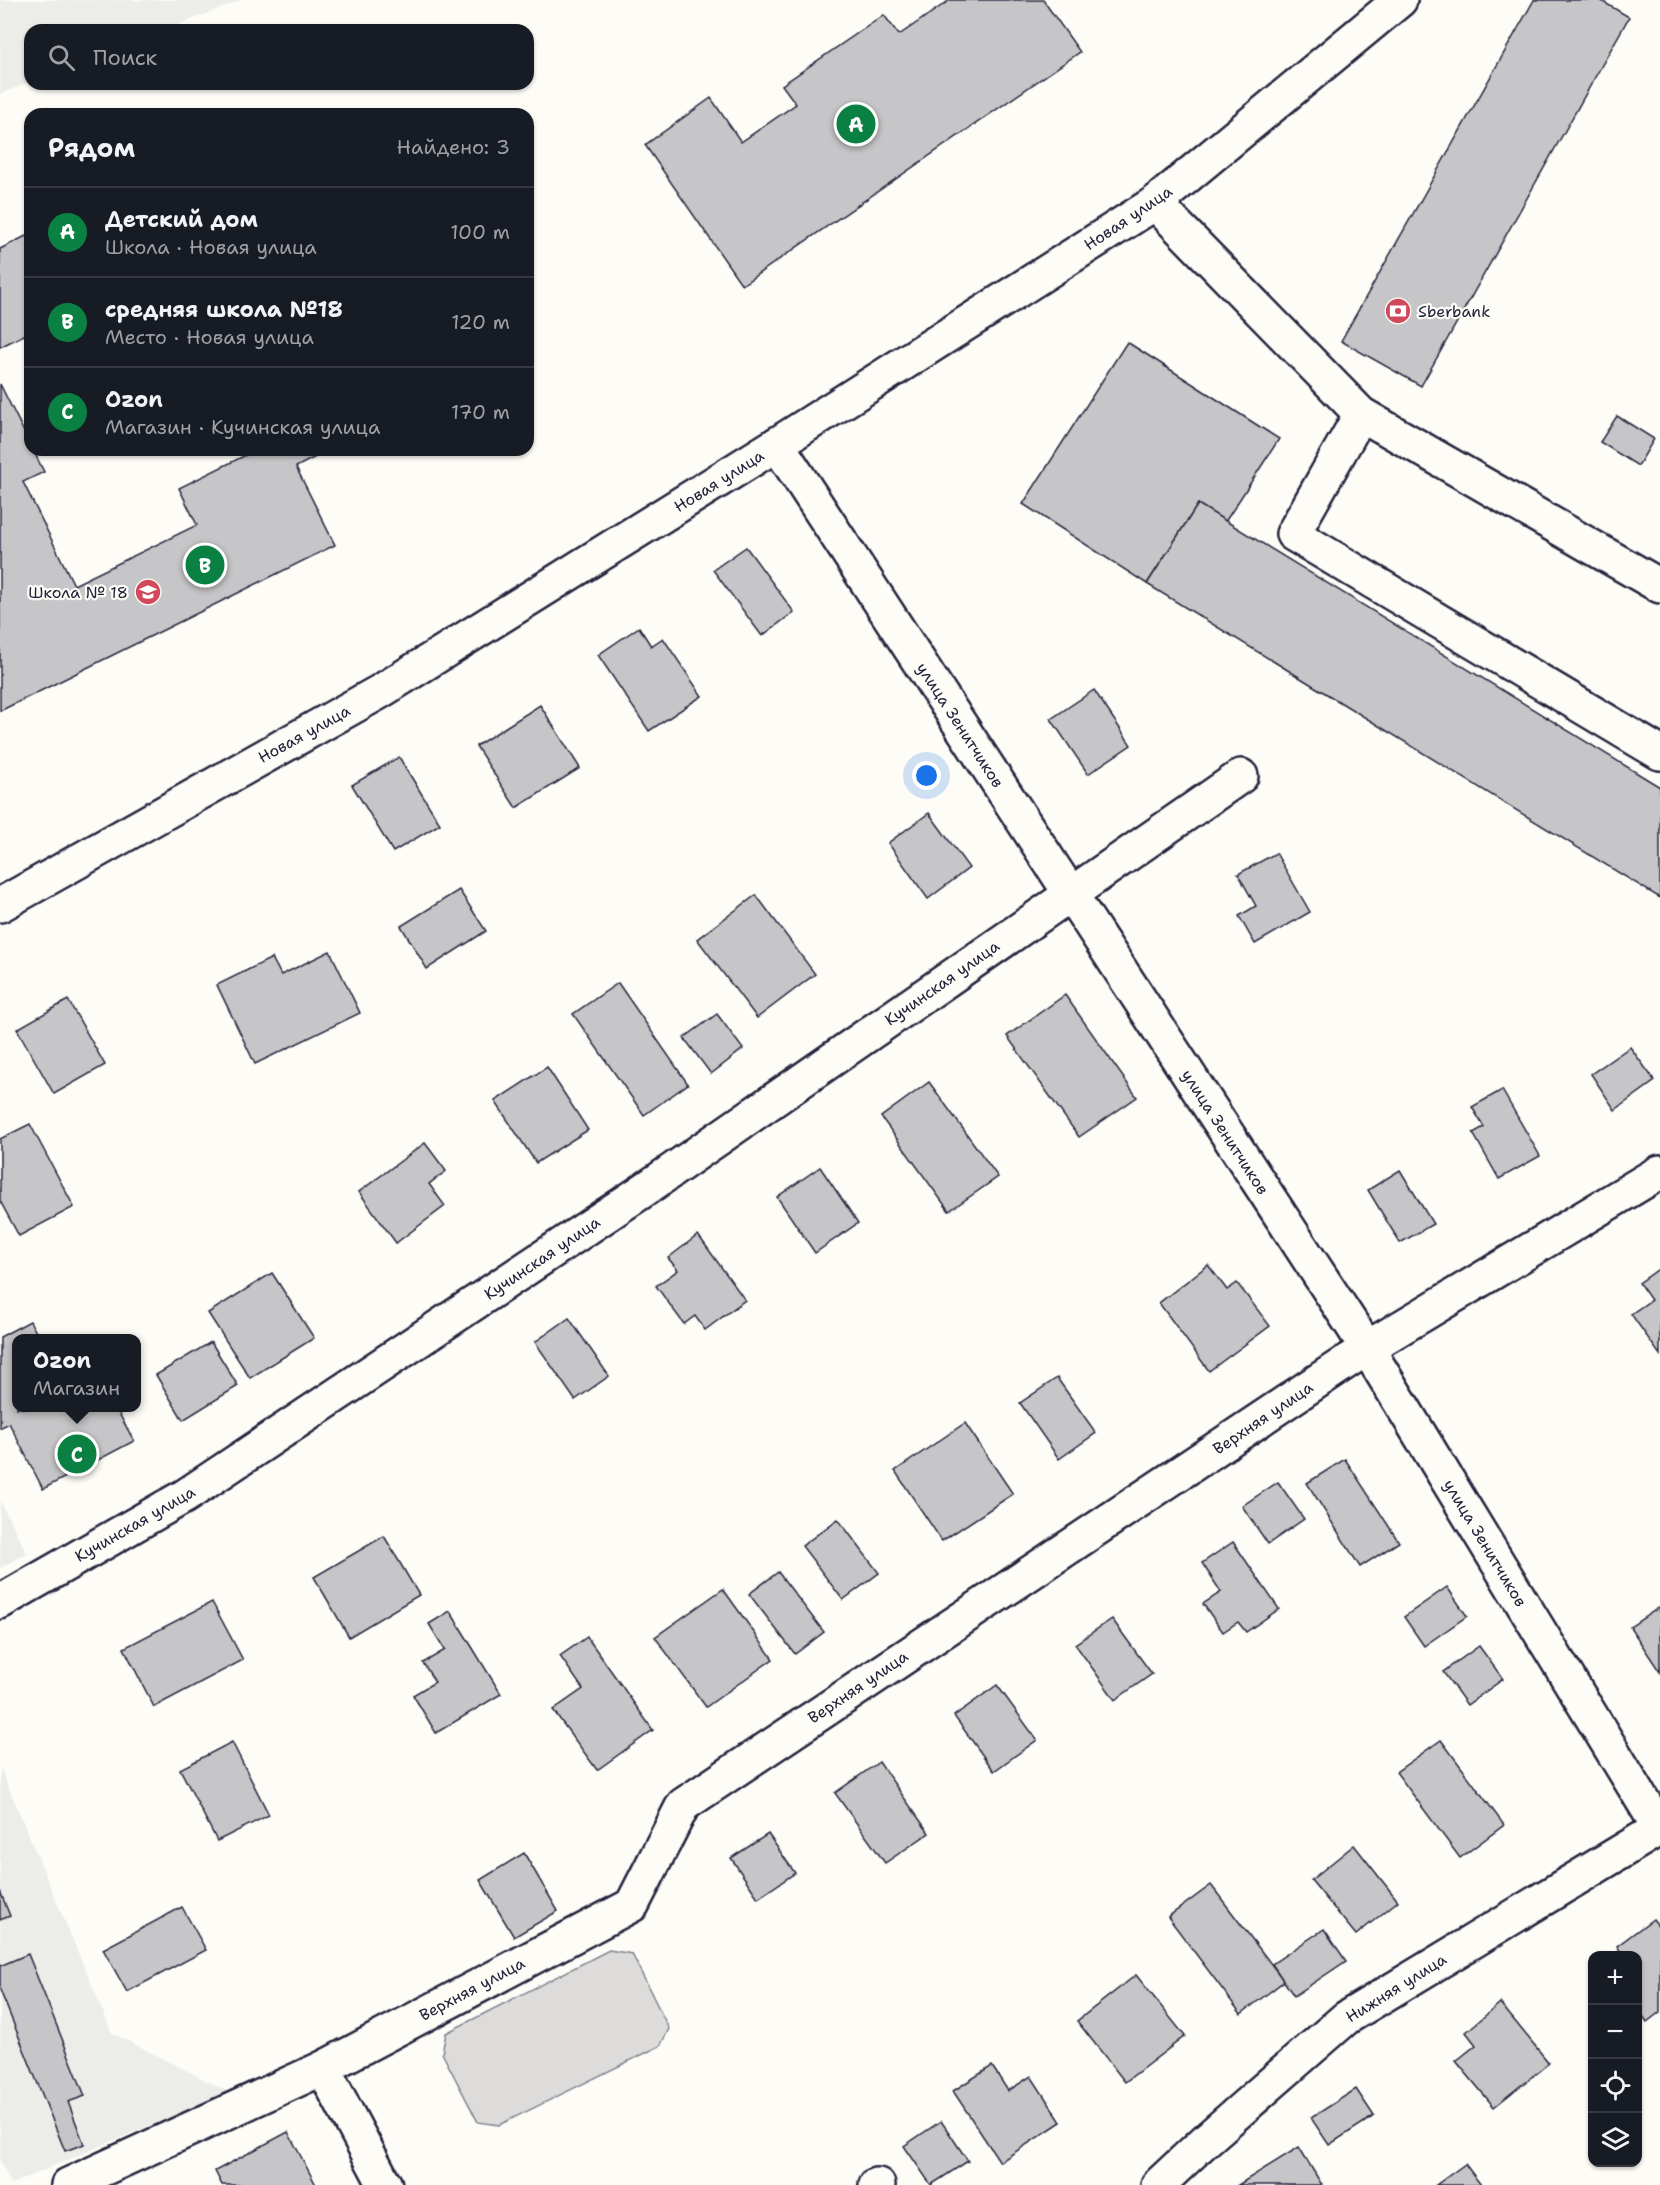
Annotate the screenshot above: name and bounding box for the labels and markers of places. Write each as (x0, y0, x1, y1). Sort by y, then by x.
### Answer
pin: A (836, 102, 876, 146)
bank icon: Sberbank (1383, 296, 1413, 326)
place label: Sberbank (1418, 301, 1490, 322)
pin: B (186, 542, 224, 588)
school or university icon: Школа № 18 (133, 577, 163, 607)
place label: Школа № 18 (28, 582, 128, 603)
pin: C (58, 1432, 97, 1476)

